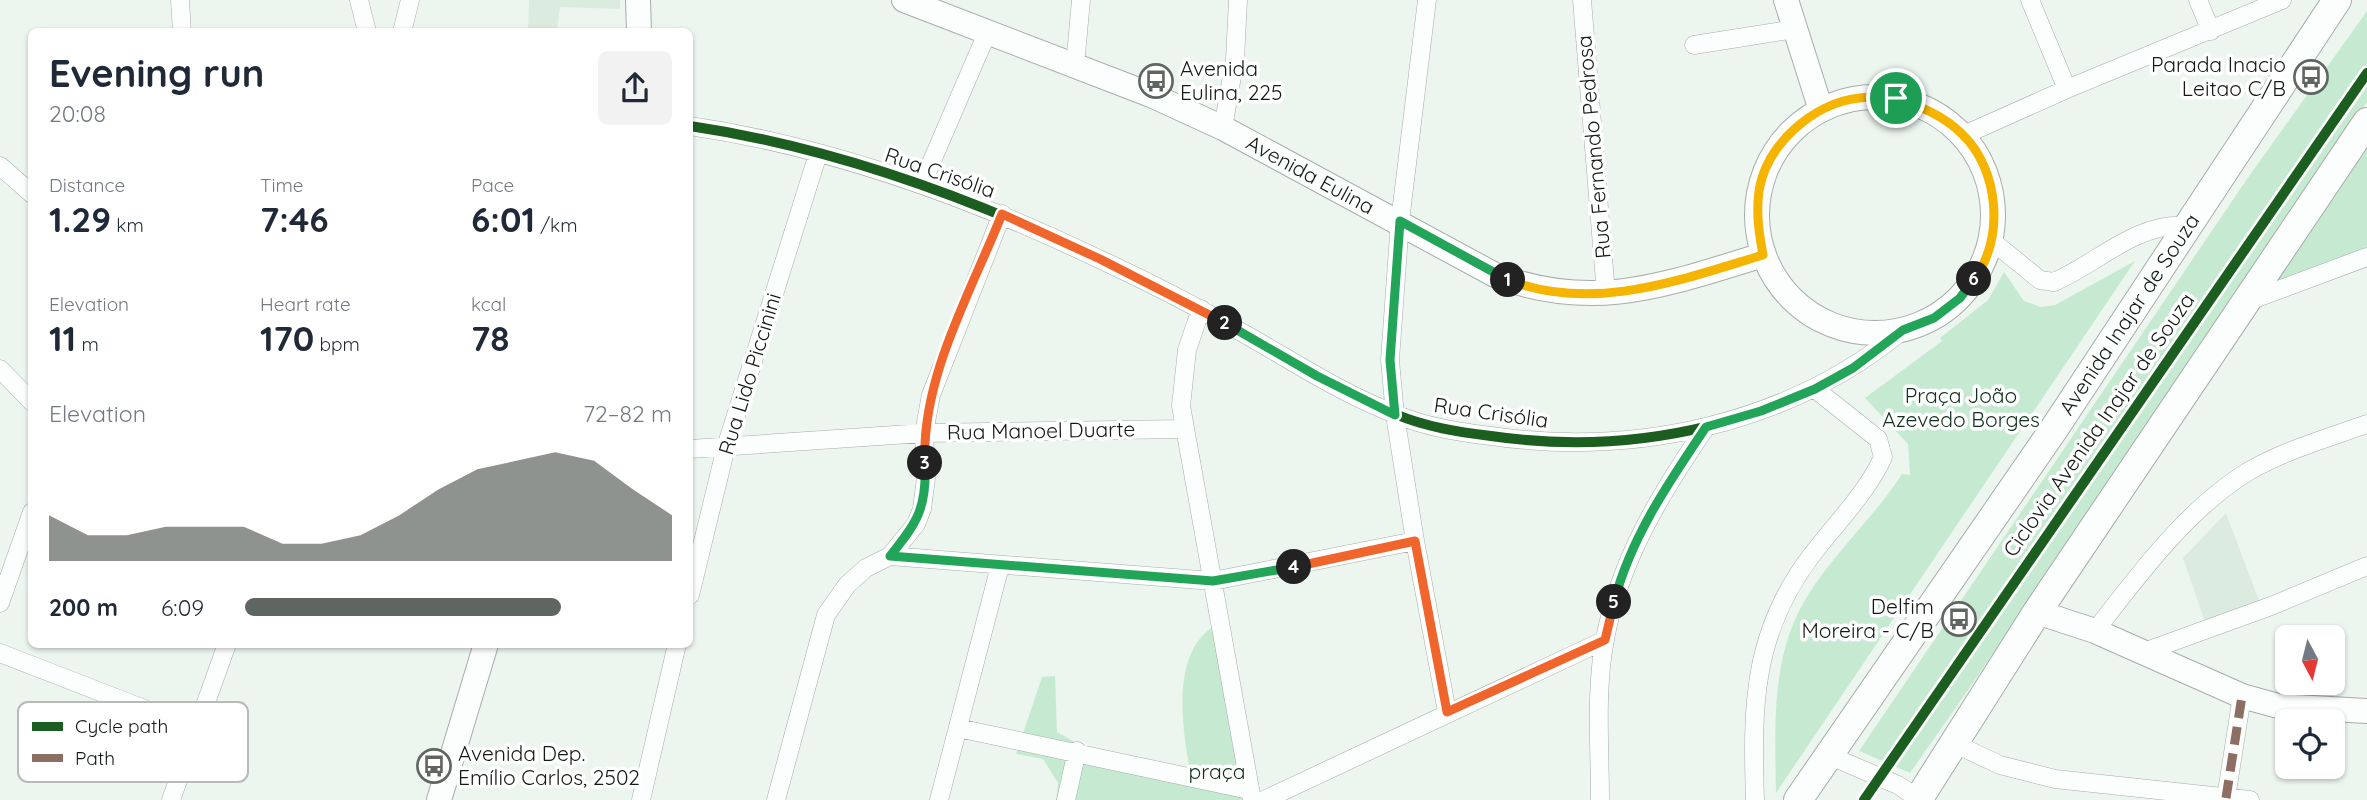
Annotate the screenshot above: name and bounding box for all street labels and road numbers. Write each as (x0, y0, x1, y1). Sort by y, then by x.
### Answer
street label: Rua Fernando Pedrosa (1570, 34, 1616, 260)
street label: Avenida Eulina (1242, 129, 1379, 219)
street label: Rua Crisólia (882, 141, 999, 203)
street label: Avenida Inajar de Souza (2053, 208, 2204, 419)
street label: Ciclovia Avenida Inajar de Souza (1997, 288, 2199, 561)
street label: Rua Lido Piccinini (712, 290, 786, 458)
street label: Rua Crisólia (1432, 391, 1550, 433)
street label: Rua Manoel Duarte (947, 415, 1135, 445)

